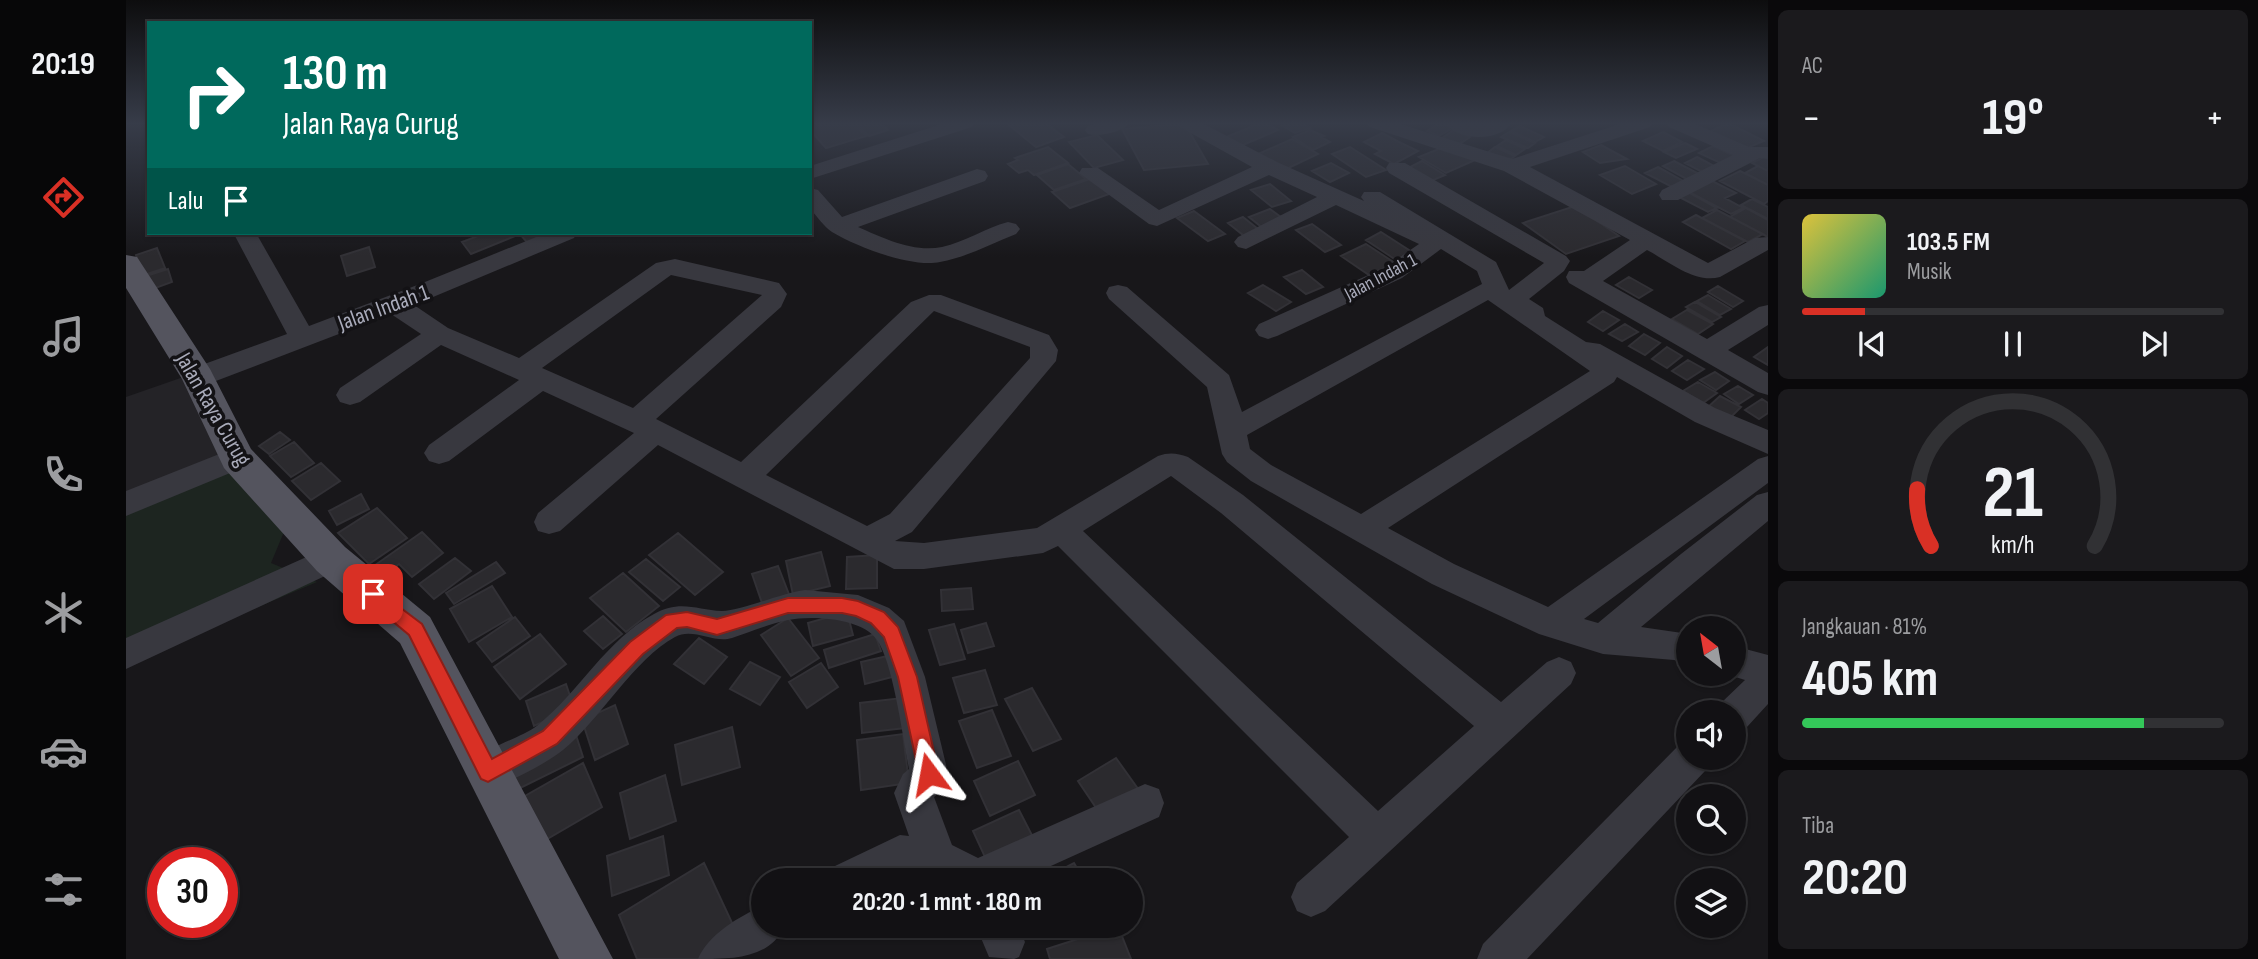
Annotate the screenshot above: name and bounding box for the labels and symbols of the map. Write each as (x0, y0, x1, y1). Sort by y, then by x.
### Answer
street label: Jalan Indah 1 (1340, 249, 1421, 306)
street label: Jalan Indah 1 (333, 279, 433, 338)
street label: Jalan Raya Curug (169, 347, 257, 471)
pin (343, 564, 403, 624)
north arrow (1676, 616, 1746, 686)
position arrow (892, 737, 966, 811)
speed limit sign: 30 (147, 847, 238, 938)

